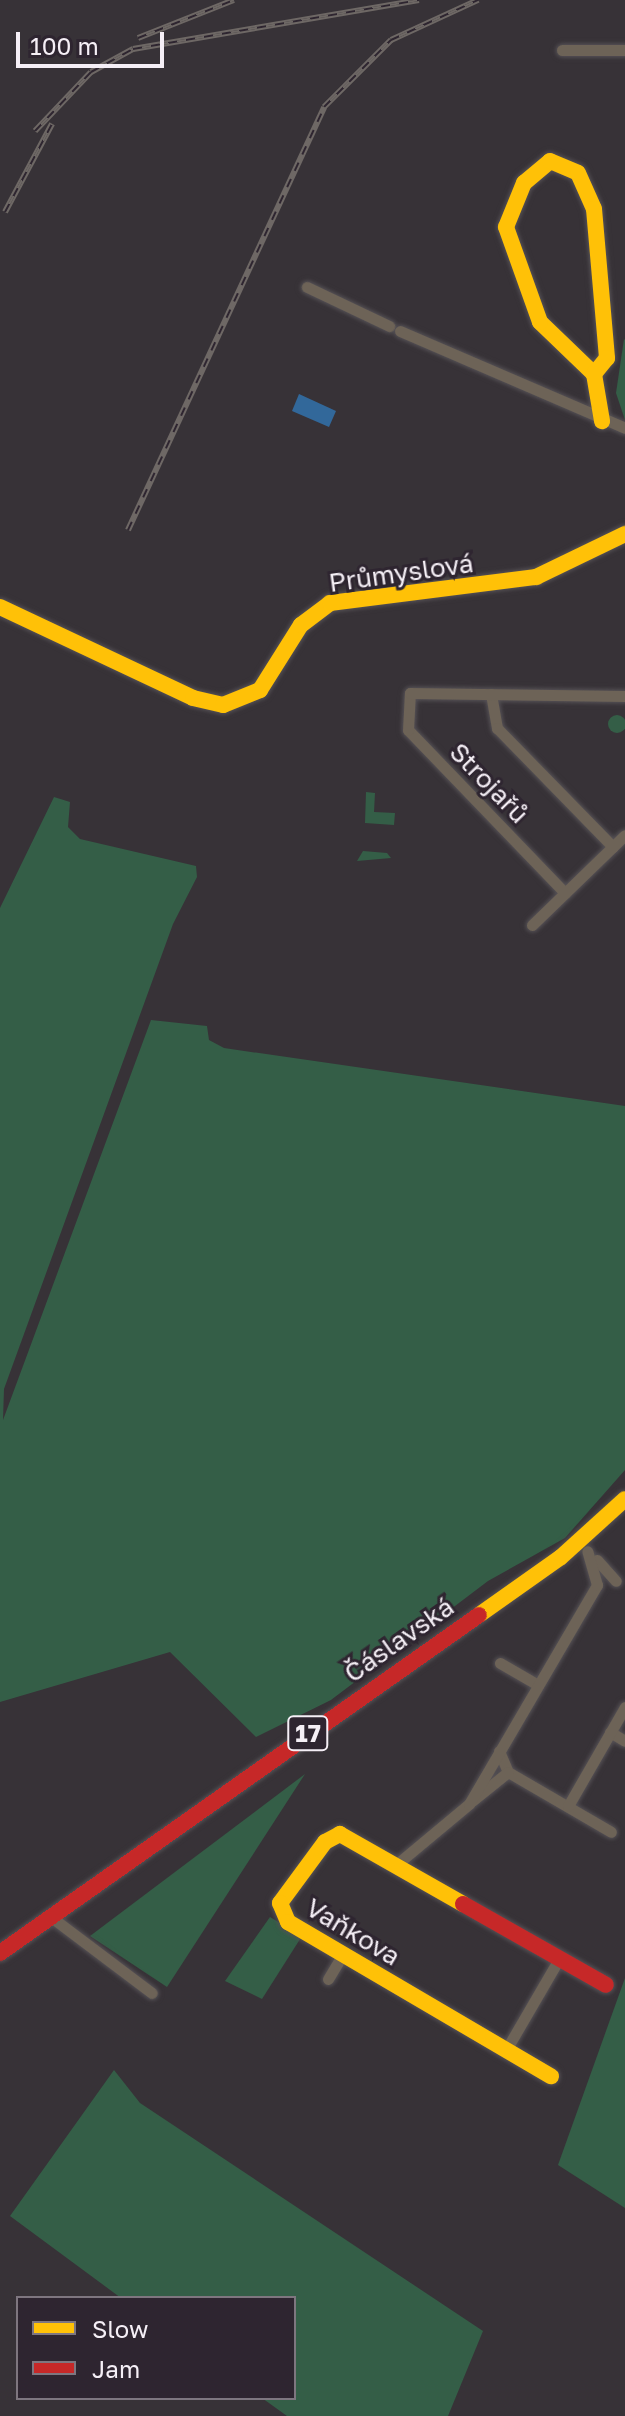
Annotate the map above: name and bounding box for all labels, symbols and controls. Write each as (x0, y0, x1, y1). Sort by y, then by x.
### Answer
scale bar (20, 16, 168, 66)
text: 100 m (30, 31, 99, 60)
street label: Průmyslová (327, 547, 475, 599)
street label: Strojařů (443, 736, 535, 830)
street label: Čáslavská (338, 1591, 460, 1689)
road number: 17 (286, 1713, 330, 1753)
street label: Vaňkova (300, 1892, 406, 1972)
legend (16, 2296, 296, 2400)
text: Slow (92, 2314, 148, 2343)
text: Jam (92, 2354, 140, 2383)

